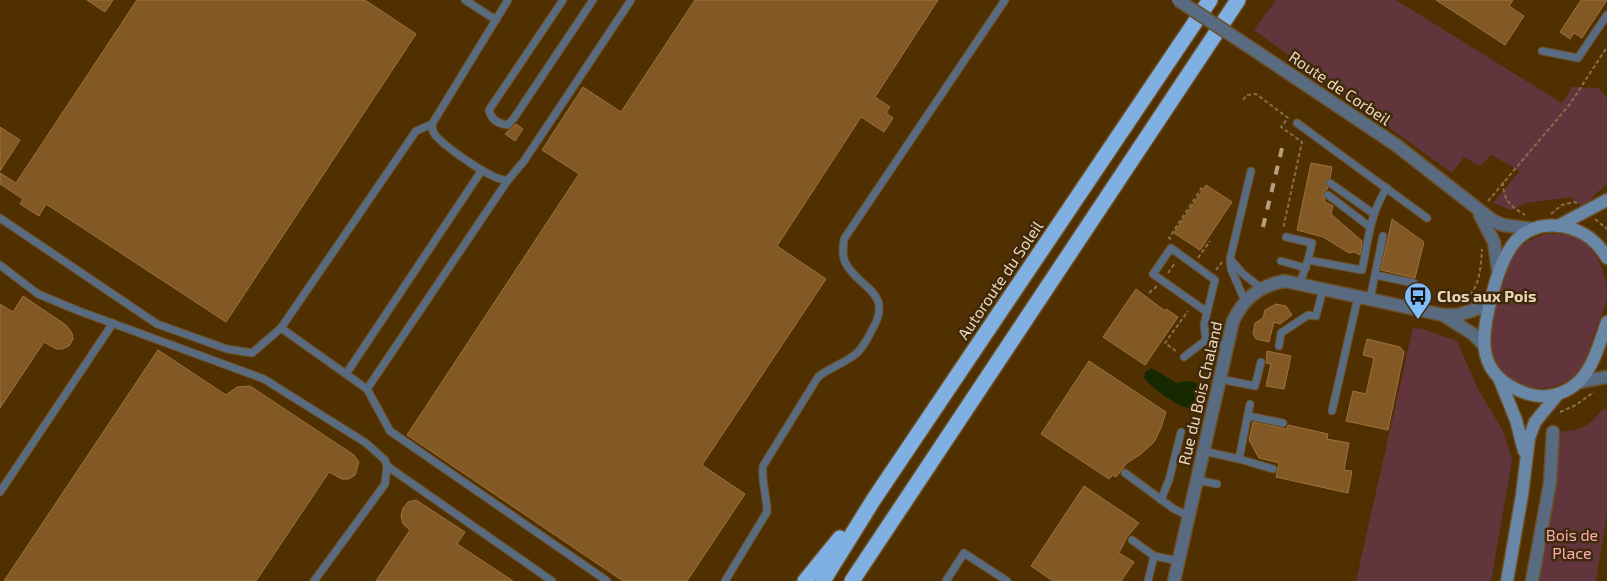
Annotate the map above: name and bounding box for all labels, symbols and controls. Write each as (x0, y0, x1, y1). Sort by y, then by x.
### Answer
street label: Route de Corbeil (1286, 47, 1395, 129)
street label: Autoroute du Soleil (953, 217, 1046, 343)
bus stop icon: Clos aux Pois (1403, 281, 1433, 320)
place label: Clos aux Pois (1437, 286, 1536, 305)
street label: Rue du Bois Chaland (1174, 319, 1225, 467)
park label: Bois de Place (1546, 525, 1598, 562)

